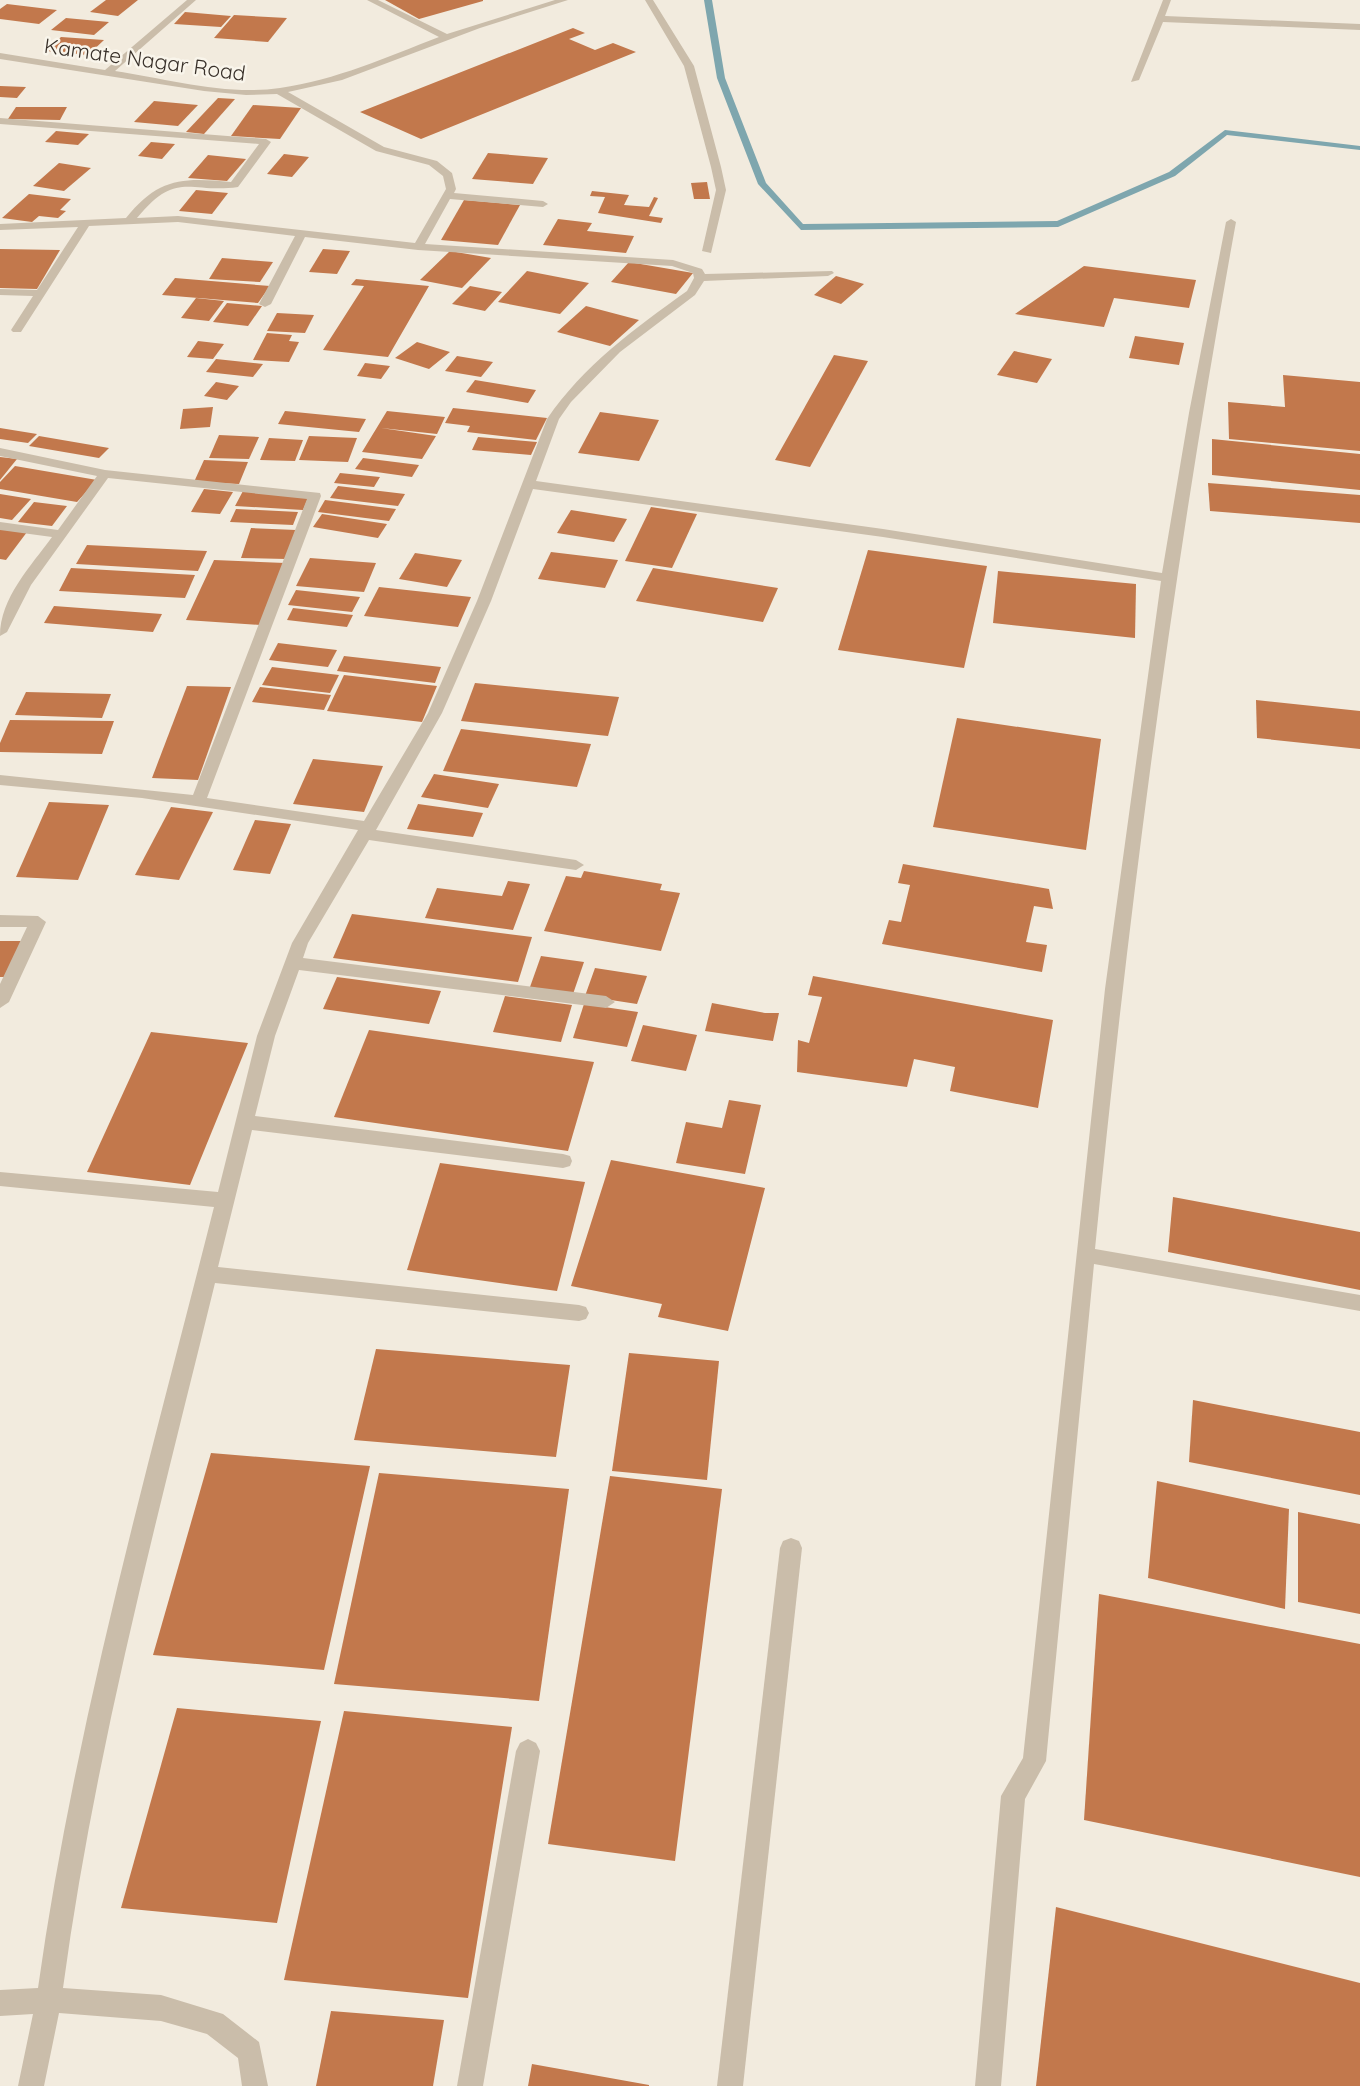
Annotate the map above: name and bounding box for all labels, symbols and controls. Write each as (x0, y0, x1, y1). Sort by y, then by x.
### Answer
street label: Kamate Nagar Road (43, 32, 247, 86)

